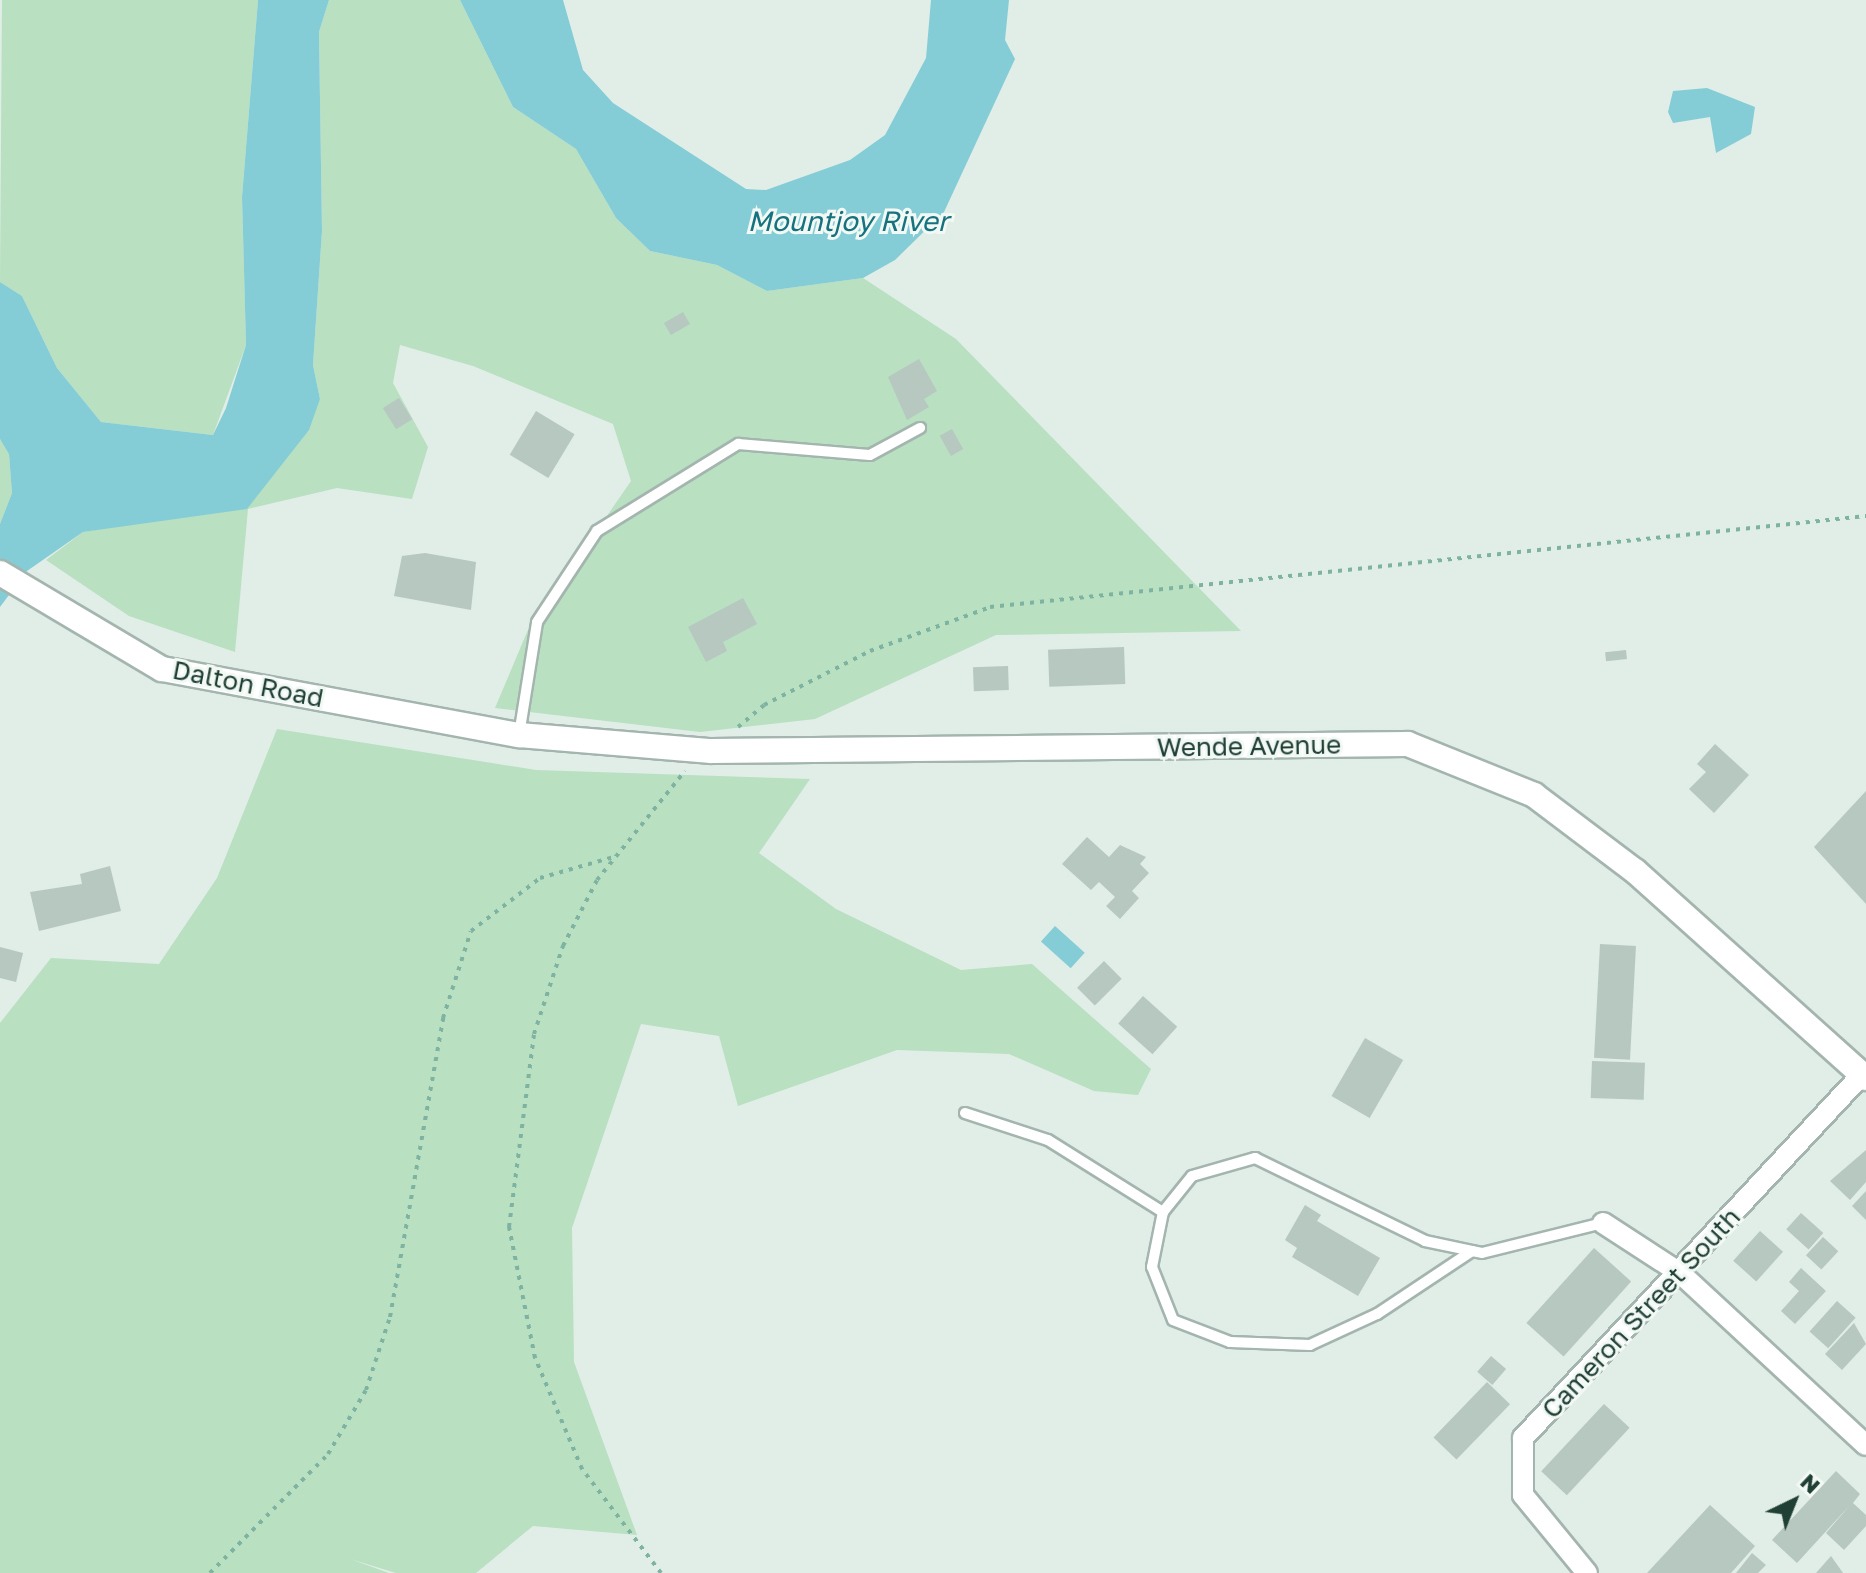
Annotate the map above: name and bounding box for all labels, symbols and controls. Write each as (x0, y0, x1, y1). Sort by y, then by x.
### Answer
water label: Mountjoy River (747, 204, 949, 238)
street label: Dalton Road (170, 654, 326, 714)
street label: Wende Avenue (1157, 729, 1341, 763)
street label: Cameron Street South (1535, 1201, 1747, 1425)
north arrow (1754, 1461, 1834, 1541)
text: N (1795, 1467, 1826, 1499)

